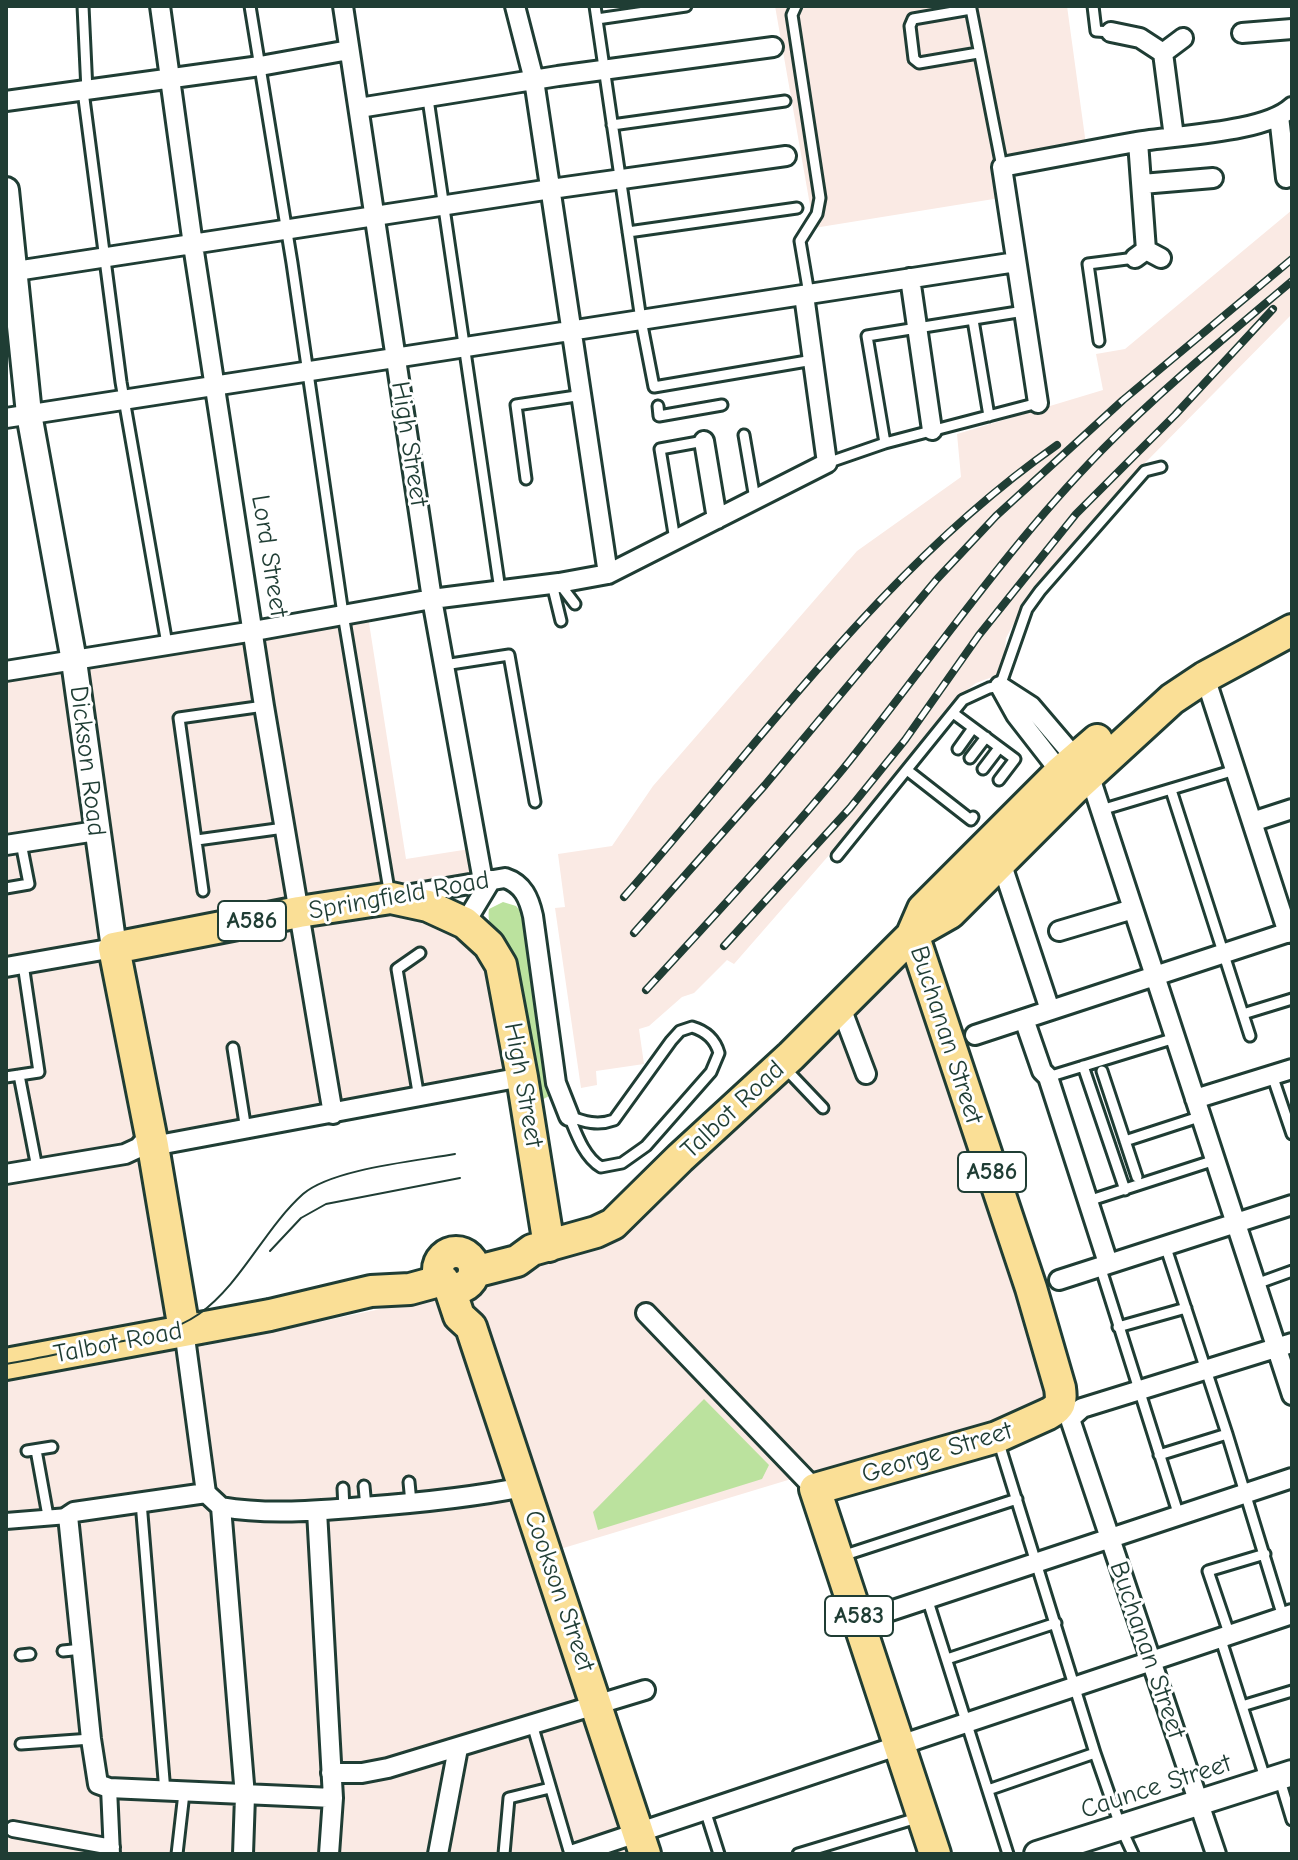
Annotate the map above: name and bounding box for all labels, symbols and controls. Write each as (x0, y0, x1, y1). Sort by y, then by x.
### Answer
street label: High Street (384, 379, 434, 509)
street label: Lord Street (244, 493, 294, 619)
street label: Dickson Road (62, 684, 112, 838)
street label: Springfield Road (306, 865, 492, 927)
road number: A586 (218, 901, 286, 941)
street label: Buchanan Street (903, 942, 989, 1128)
street label: High Street (497, 1020, 549, 1150)
street label: Talbot Road (675, 1054, 791, 1166)
road number: A586 (958, 1152, 1026, 1192)
street label: Talbot Road (51, 1315, 185, 1371)
street label: George Street (858, 1415, 1016, 1491)
street label: Cookson Street (517, 1506, 601, 1676)
street label: Buchanan Street (1102, 1557, 1192, 1743)
road number: A583 (825, 1596, 893, 1636)
street label: Caunce Street (1077, 1748, 1235, 1826)

